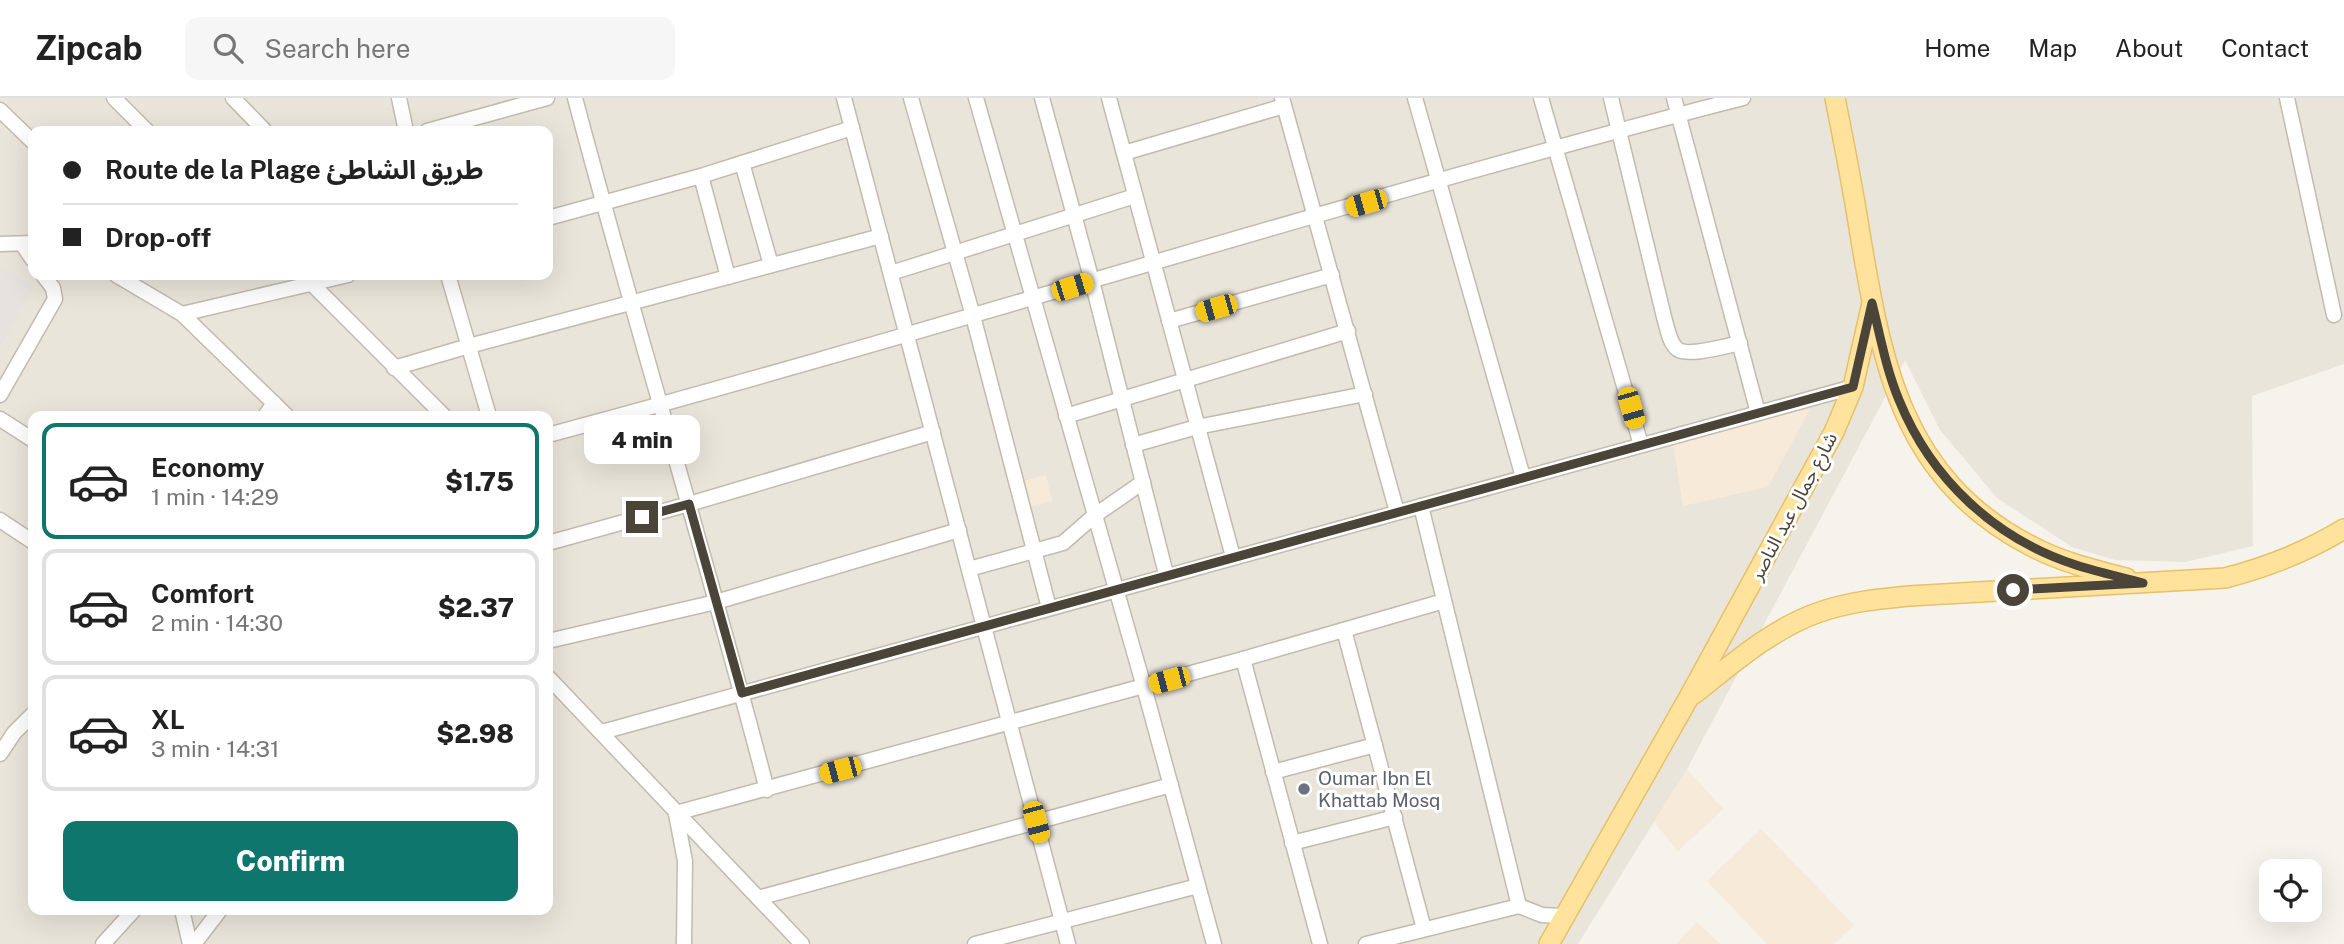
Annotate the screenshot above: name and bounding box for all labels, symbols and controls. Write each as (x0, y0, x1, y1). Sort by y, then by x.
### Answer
search box (185, 17, 675, 80)
text: Zipcab (35, 29, 143, 67)
icon: search (209, 29, 247, 67)
text: Search here (265, 33, 411, 64)
text: Home (1924, 34, 1990, 62)
text: Map (2028, 34, 2077, 62)
text: About (2115, 34, 2183, 62)
text: Contact (2221, 34, 2309, 62)
text: Route de la Plage طريق الشاطئ (105, 154, 484, 185)
car (1343, 187, 1390, 219)
text: Drop-off (105, 222, 211, 253)
car (1049, 271, 1096, 303)
car (1193, 292, 1240, 324)
car (1616, 385, 1647, 431)
callout: 4 min (584, 416, 700, 464)
text: 4 min (611, 426, 673, 453)
street label: شارع جمال عبد الناصر (1744, 428, 1844, 586)
icon: car (67, 450, 130, 513)
text: Economy (151, 452, 264, 483)
text: $1.75 (445, 466, 514, 497)
text: 1 min · 14:29 (151, 483, 279, 510)
route end (626, 501, 658, 533)
route start (1997, 574, 2029, 606)
icon: car (67, 576, 130, 639)
text: Comfort (151, 578, 254, 609)
text: $2.37 (438, 592, 514, 623)
text: 2 min · 14:30 (151, 609, 283, 636)
car (1146, 664, 1193, 696)
icon: car (67, 702, 130, 765)
text: XL (151, 704, 185, 735)
text: $2.98 (436, 718, 514, 749)
text: 3 min · 14:31 (151, 735, 279, 762)
car (817, 754, 864, 786)
place label: Oumar Ibn El Khattab Mosq (1318, 767, 1440, 811)
marker: Oumar Ibn El Khattab Mosq (1296, 781, 1312, 797)
car (1021, 799, 1052, 845)
button: Confirm (63, 821, 518, 901)
map controls (2259, 859, 2322, 922)
button: locate (2259, 859, 2322, 922)

